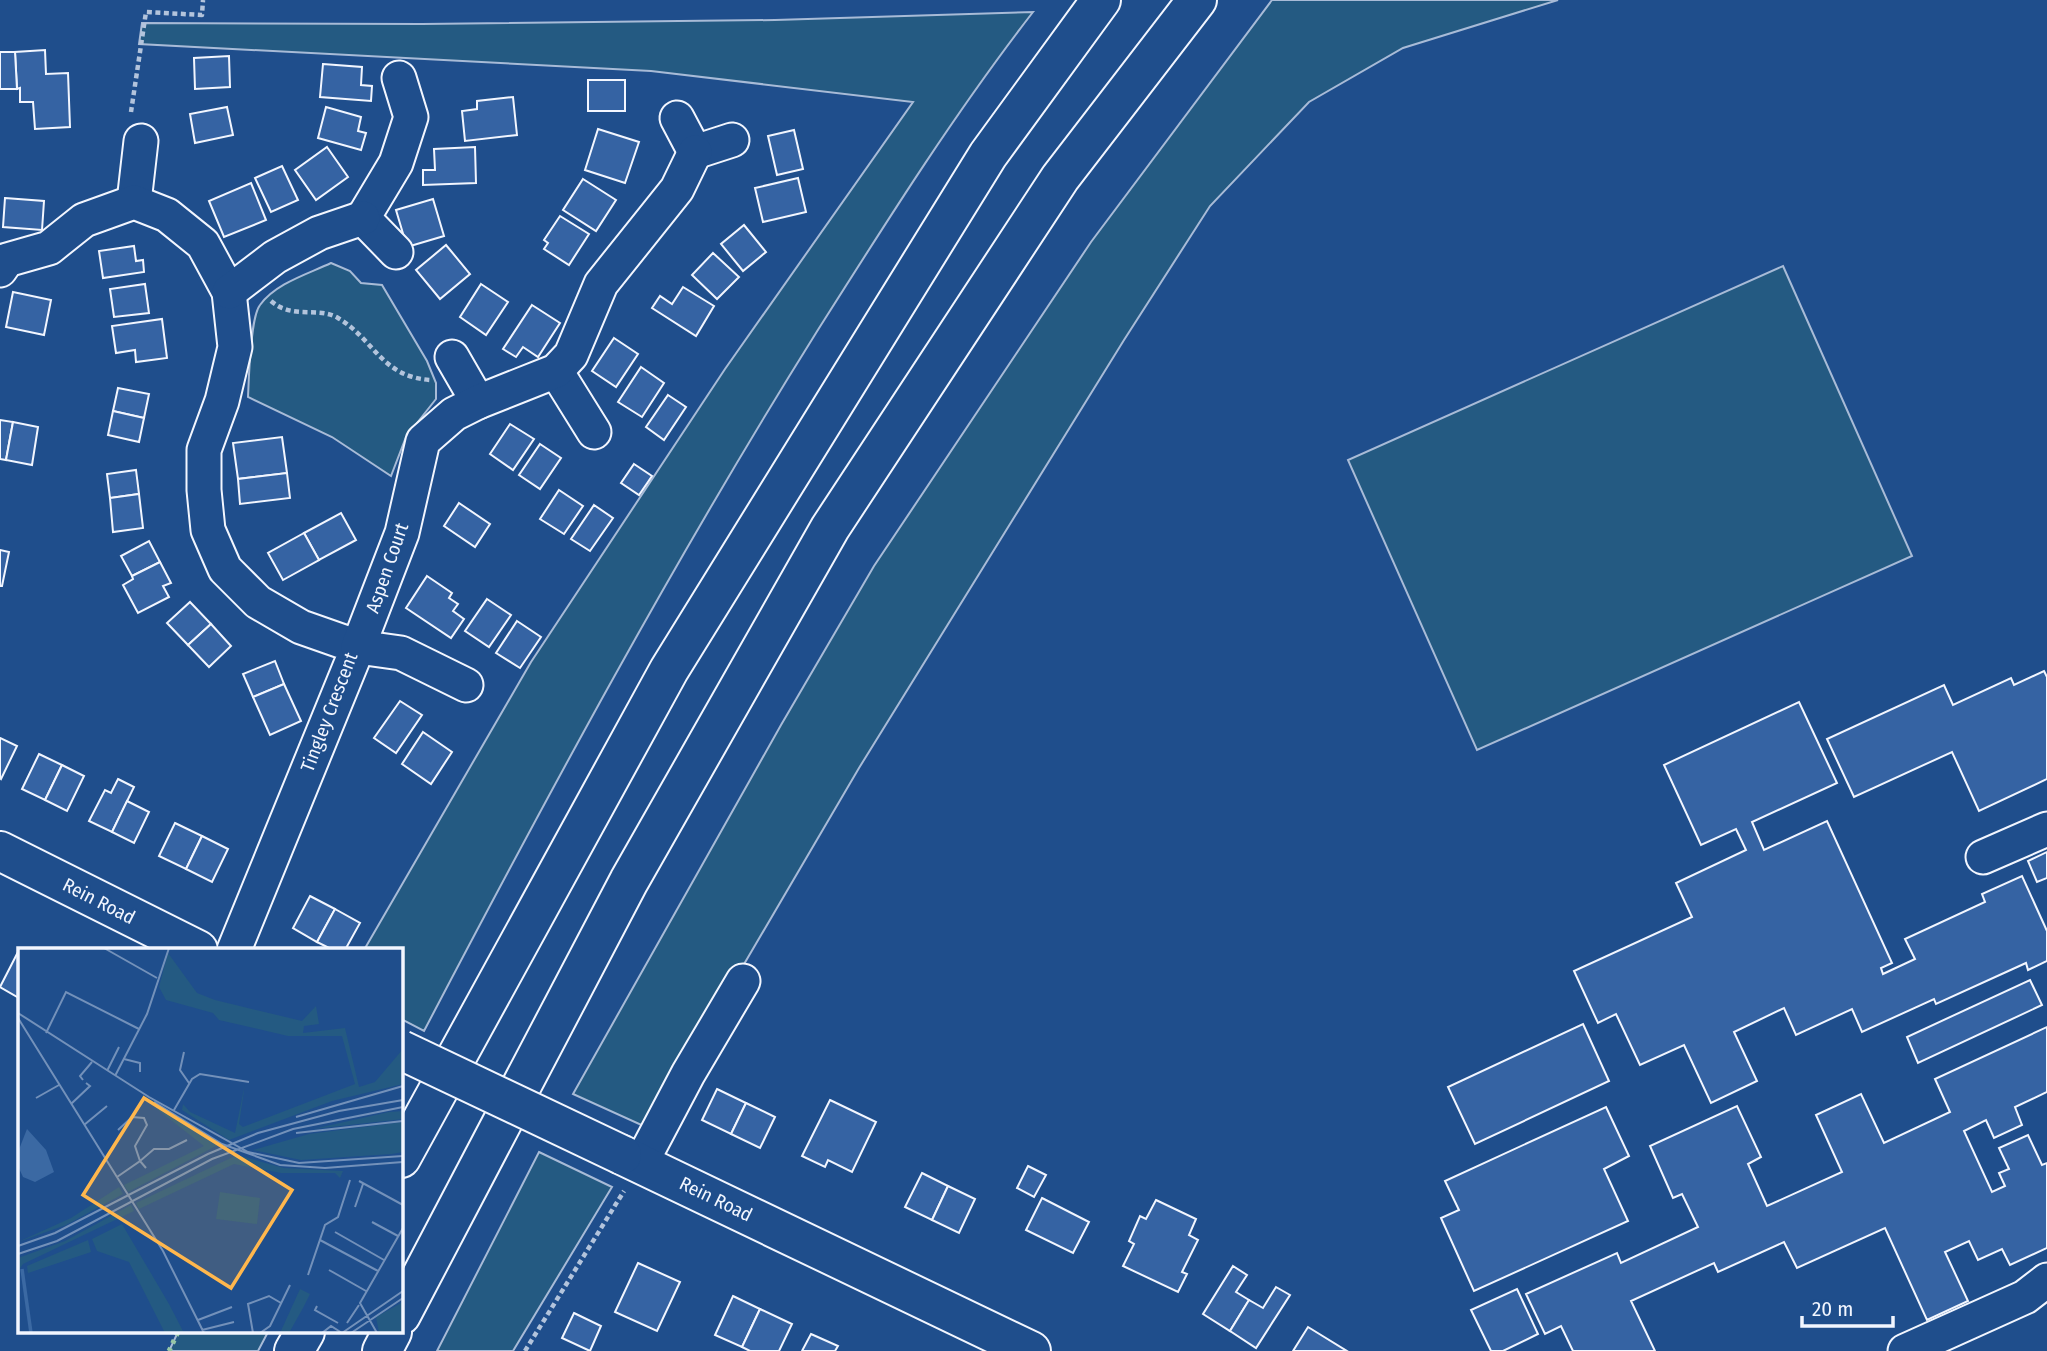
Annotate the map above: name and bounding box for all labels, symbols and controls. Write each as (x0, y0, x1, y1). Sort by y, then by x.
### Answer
street label: Aspen Court (361, 519, 413, 616)
street label: Tingley Crescent (296, 648, 363, 775)
street label: Rein Road (59, 873, 139, 929)
inset map (18, 948, 402, 1334)
street label: Rein Road (676, 1172, 756, 1226)
scale bar (1802, 1284, 1893, 1328)
text: 20 m (1812, 1296, 1853, 1322)

